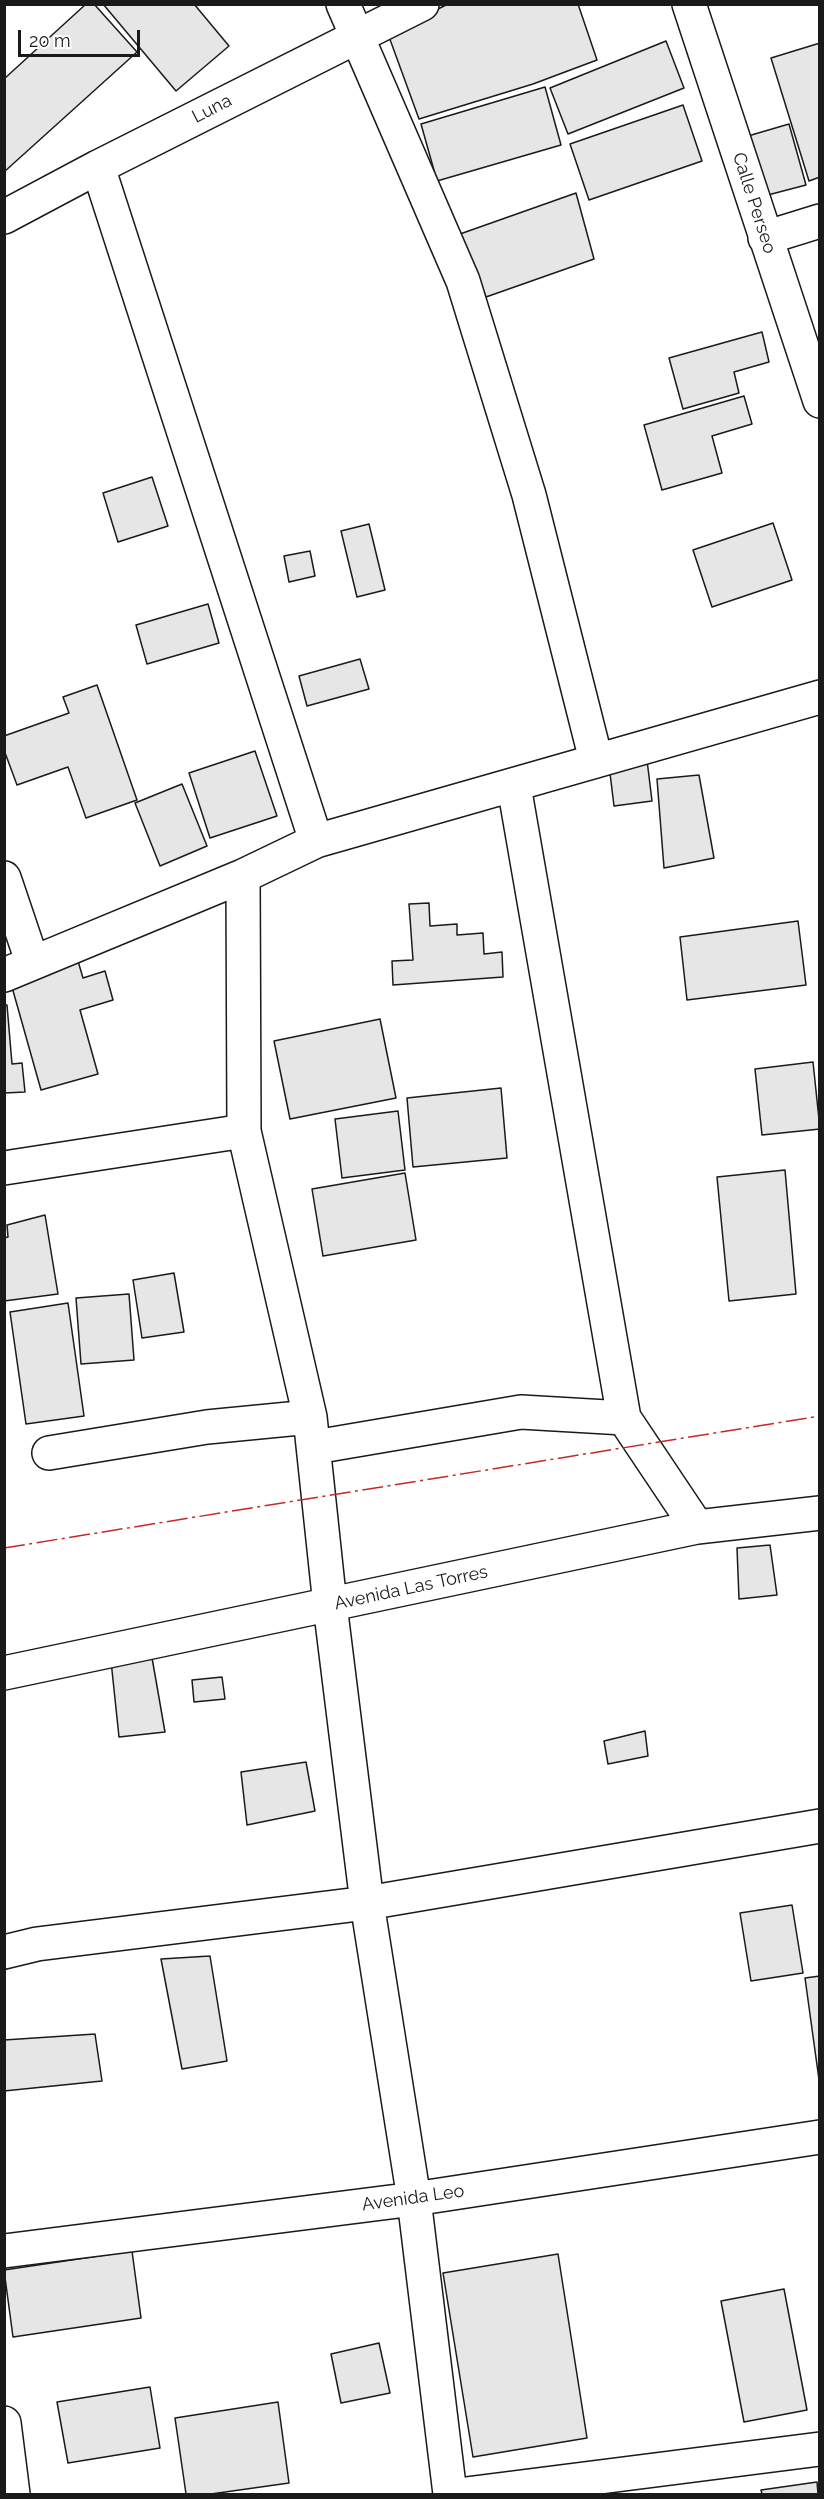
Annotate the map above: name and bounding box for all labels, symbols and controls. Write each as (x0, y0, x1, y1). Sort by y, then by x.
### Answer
scale bar (21, 18, 142, 56)
text: 20 m (29, 30, 71, 51)
street label: Luna (189, 90, 235, 128)
street label: Calle Perseo (728, 150, 780, 256)
street label: Avenida Las Torres (332, 1561, 490, 1615)
street label: Avenida Leo (361, 2180, 465, 2216)

